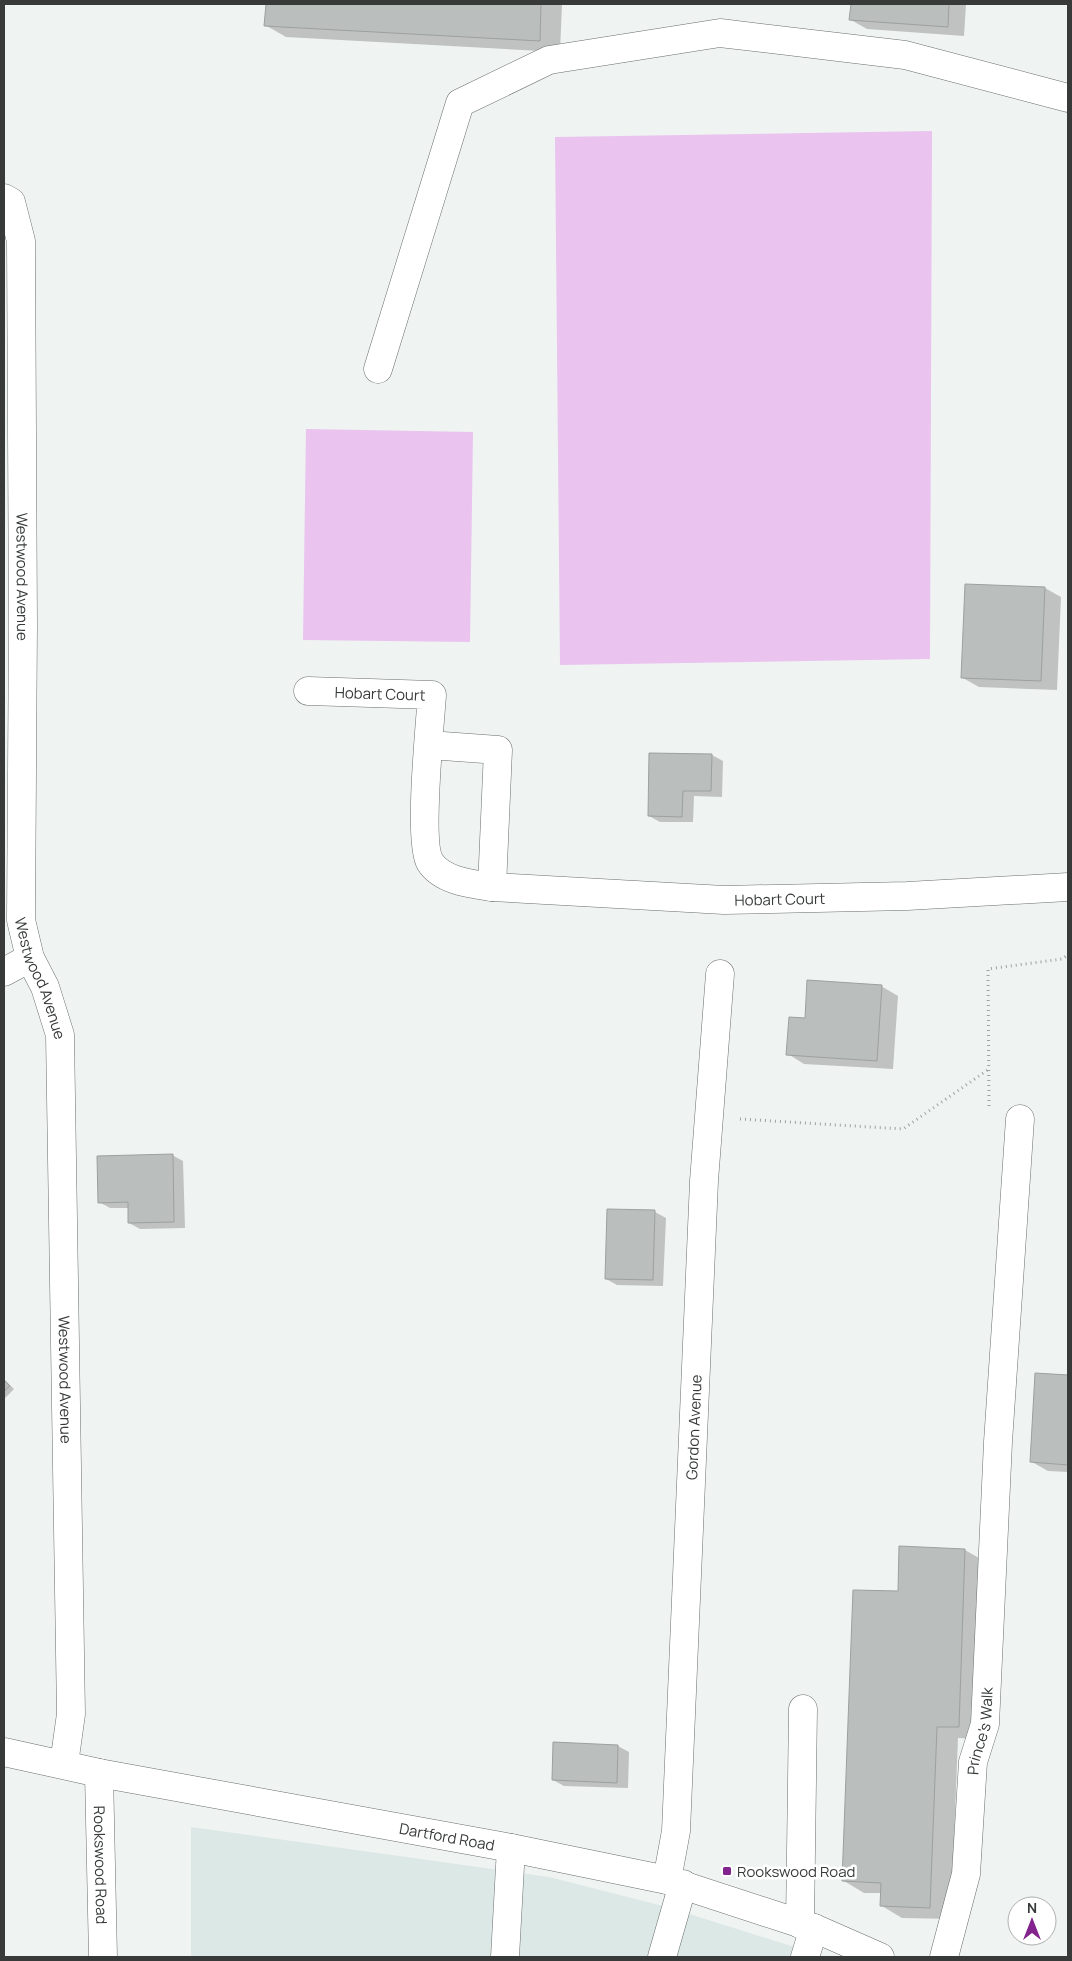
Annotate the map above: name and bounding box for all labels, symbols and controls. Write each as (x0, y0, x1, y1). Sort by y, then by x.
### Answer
street label: Westwood Avenue (12, 513, 34, 641)
street label: Hobart Court (334, 681, 426, 705)
street label: Hobart Court (734, 887, 825, 910)
street label: Westwood Avenue (10, 915, 71, 1042)
street label: Westwood Avenue (54, 1315, 77, 1444)
street label: Gordon Avenue (681, 1374, 706, 1481)
street label: Prince's Walk (962, 1686, 997, 1775)
street label: Rookswood Road (89, 1805, 113, 1924)
street label: Dartford Road (398, 1817, 496, 1855)
place label: Rookswood Road (737, 1861, 855, 1882)
marker: Rookswood Road (721, 1865, 733, 1877)
north arrow (1007, 1896, 1057, 1946)
text: N (1027, 1898, 1037, 1917)

